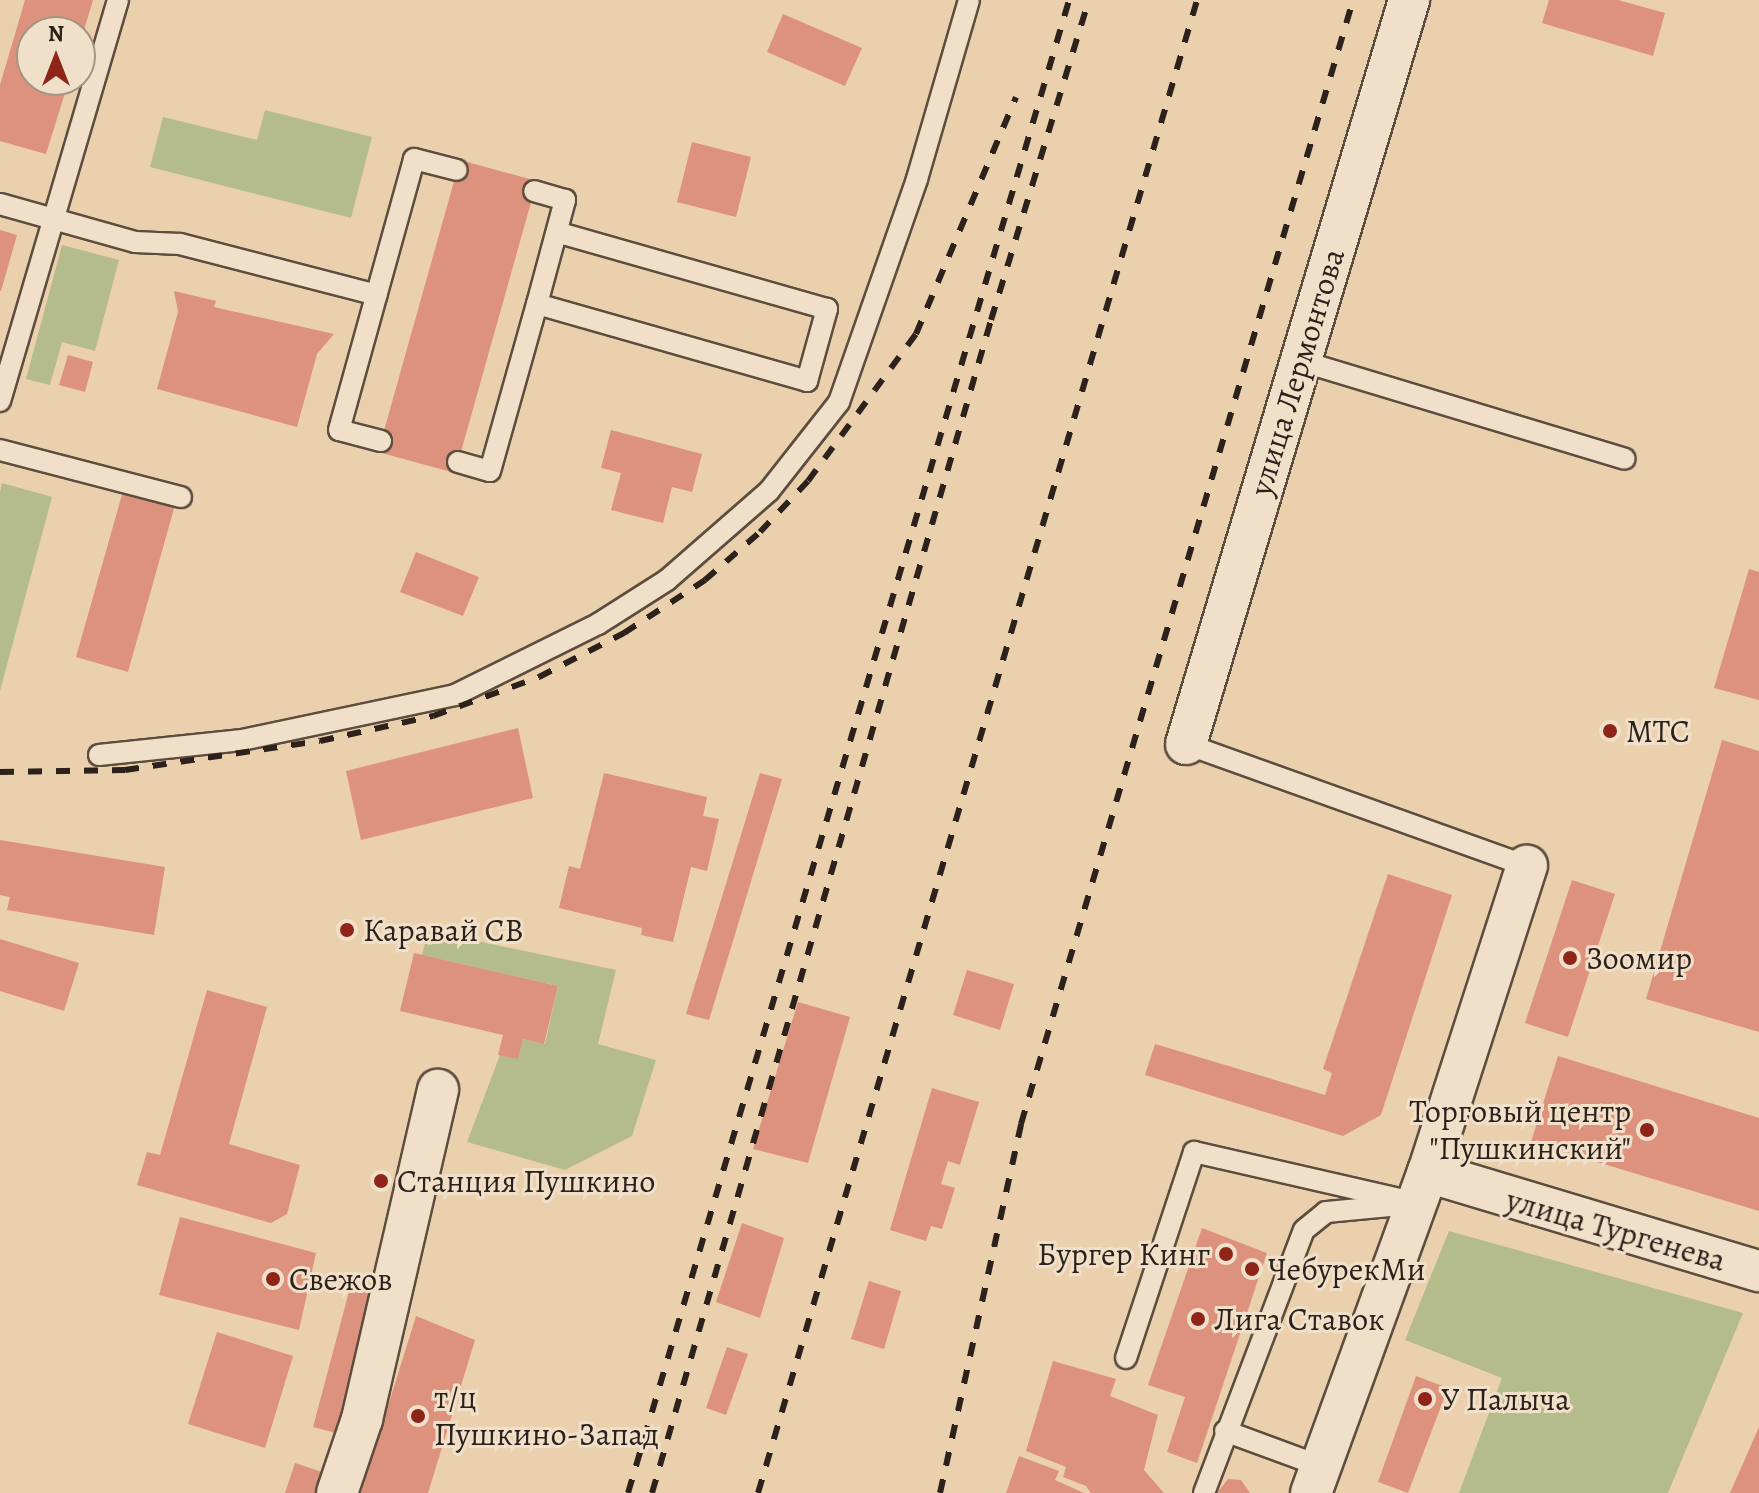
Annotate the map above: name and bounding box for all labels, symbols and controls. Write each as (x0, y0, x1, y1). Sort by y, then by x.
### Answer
north arrow (16, 16, 96, 96)
text: N (48, 19, 64, 49)
street label: улица Лермонтова (1241, 244, 1353, 500)
place label: МТС (1626, 712, 1690, 750)
marker: МТС (1601, 722, 1619, 740)
place label: Каравай СВ (363, 911, 524, 949)
marker: Каравай СВ (338, 921, 356, 939)
place label: Зоомир (1586, 939, 1692, 977)
marker: Зоомир (1561, 949, 1579, 967)
place label: Торговый центр "Пушкинский" (1409, 1093, 1631, 1168)
marker: Торговый центр "Пушкинский" (1638, 1121, 1656, 1139)
place label: Станция Пушкино (397, 1162, 656, 1200)
marker: Станция Пушкино (372, 1172, 390, 1190)
street label: улица Тургенева (1502, 1180, 1730, 1280)
place label: Бургер Кинг (1037, 1235, 1210, 1273)
marker: Бургер Кинг (1217, 1245, 1235, 1263)
place label: ЧебурекМи (1268, 1250, 1425, 1288)
place label: Свежов (289, 1260, 392, 1298)
marker: ЧебурекМи (1243, 1260, 1261, 1278)
marker: Свежов (264, 1270, 282, 1288)
place label: Лига Ставок (1214, 1300, 1385, 1338)
marker: Лига Ставок (1189, 1310, 1207, 1328)
place label: т/ц Пушкино-Запад (434, 1379, 659, 1454)
place label: У Палыча (1441, 1380, 1570, 1418)
marker: У Палыча (1416, 1390, 1434, 1408)
marker: т/ц Пушкино-Запад (409, 1407, 427, 1425)

